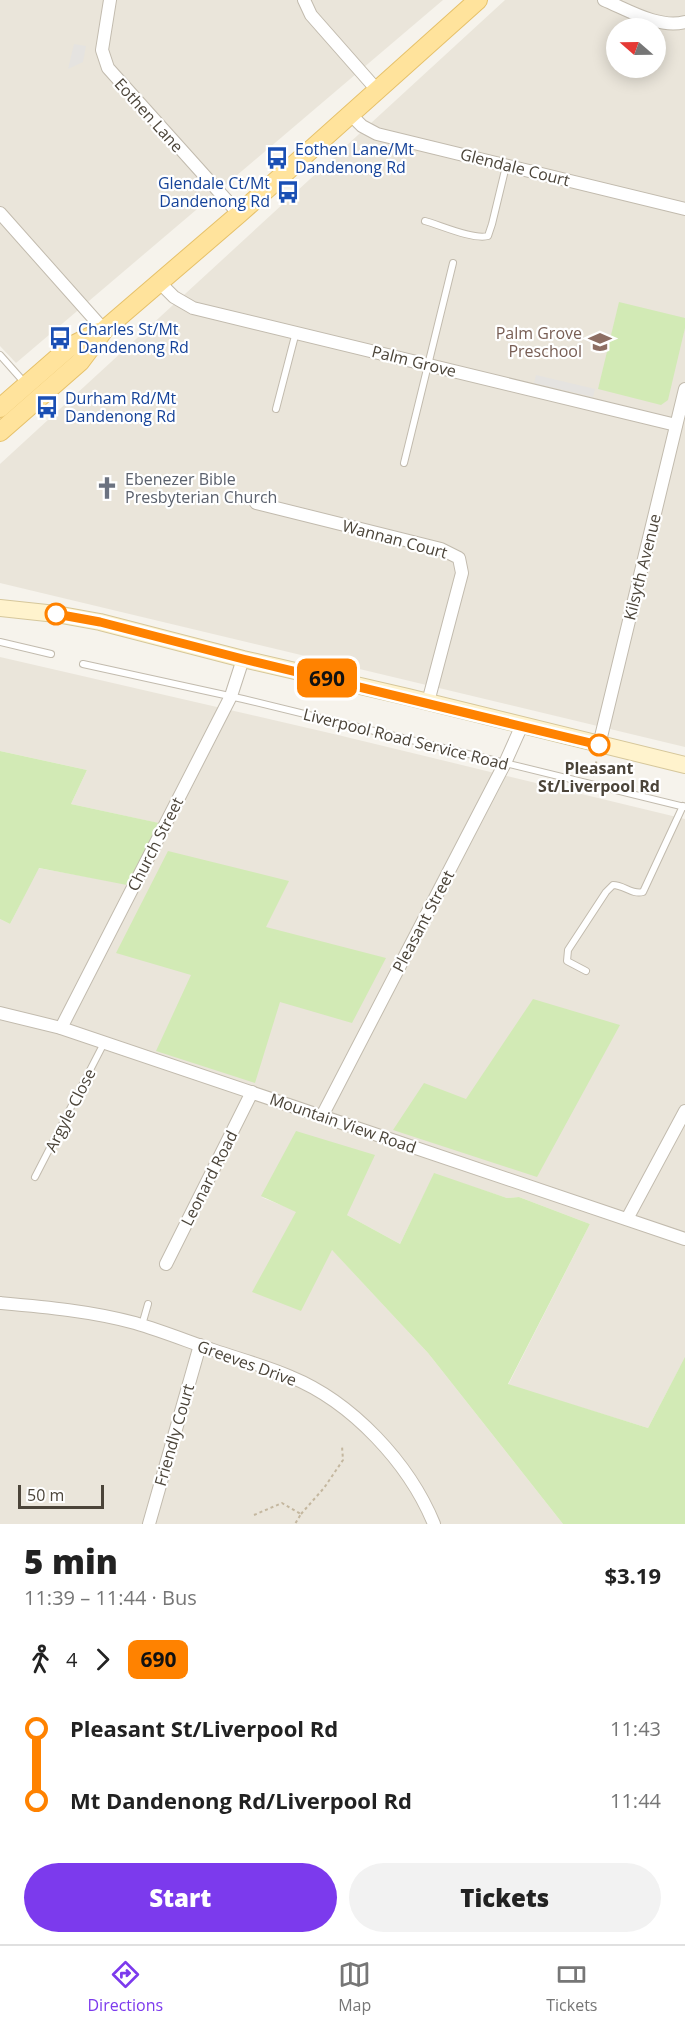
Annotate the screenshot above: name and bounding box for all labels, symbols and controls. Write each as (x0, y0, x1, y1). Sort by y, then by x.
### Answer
north arrow (606, 18, 666, 78)
map controls (606, 18, 666, 78)
street label: Eothen Lane (110, 73, 188, 157)
place label: Eothen Lane/Mt Dandenong Rd (295, 138, 414, 178)
street label: Glendale Court (458, 143, 572, 191)
bus stop icon: Eothen Lane/Mt Dandenong Rd (264, 145, 290, 171)
place label: Glendale Ct/Mt Dandenong Rd (158, 172, 270, 212)
bus stop icon: Glendale Ct/Mt Dandenong Rd (275, 179, 301, 205)
place label: Charles St/Mt Dandenong Rd (78, 318, 189, 358)
place label: Palm Grove Preschool (496, 322, 582, 362)
bus stop icon: Charles St/Mt Dandenong Rd (47, 325, 73, 351)
school or university icon: Palm Grove Preschool (587, 329, 613, 355)
street label: Palm Grove (369, 340, 459, 382)
place label: Durham Rd/Mt Dandenong Rd (65, 387, 177, 427)
bus stop icon: Durham Rd/Mt Dandenong Rd (34, 394, 60, 420)
place label: Ebenezer Bible Presbyterian Church (125, 468, 277, 508)
church icon: Ebenezer Bible Presbyterian Church (94, 475, 120, 501)
street label: Kilsyth Avenue (618, 511, 666, 622)
street label: Wannan Court (340, 514, 450, 564)
unlabelled marker (45, 603, 67, 625)
line badge: 690 (292, 658, 362, 698)
text: 690 (309, 664, 345, 692)
street label: Liverpool Road Service Road (301, 703, 511, 775)
marker: Pleasant St/Liverpool Rd (588, 734, 610, 756)
place label: Pleasant St/Liverpool Rd (538, 757, 660, 797)
street label: Church Street (122, 793, 188, 895)
street label: Pleasant Street (387, 866, 459, 976)
street label: Argyle Close (40, 1065, 100, 1155)
street label: Mountain View Road (267, 1088, 419, 1158)
street label: Leonard Road (176, 1127, 242, 1229)
street label: Greeves Drive (194, 1335, 300, 1391)
street label: Friendly Court (149, 1381, 199, 1489)
scale bar (18, 1482, 104, 1510)
text: 50 m (27, 1484, 64, 1506)
text: 5 min (24, 1539, 118, 1584)
text: $3.19 (604, 1560, 661, 1590)
text: 11:39 – 11:44 · Bus (24, 1584, 197, 1611)
icon: walk (24, 1643, 57, 1676)
icon: forward (86, 1643, 119, 1676)
text: 690 (140, 1645, 176, 1673)
text: 4 (66, 1646, 77, 1673)
text: Pleasant St/Liverpool Rd (70, 1713, 338, 1743)
text: 11:43 (610, 1715, 661, 1742)
text: Mt Dandenong Rd/Liverpool Rd (70, 1785, 412, 1815)
text: 11:44 (610, 1787, 661, 1814)
button: Start (24, 1863, 337, 1932)
button: Tickets (349, 1863, 661, 1932)
tab: Directions (88, 1958, 163, 2016)
tab: Map (338, 1958, 371, 2016)
tab: Tickets (546, 1958, 597, 2016)

